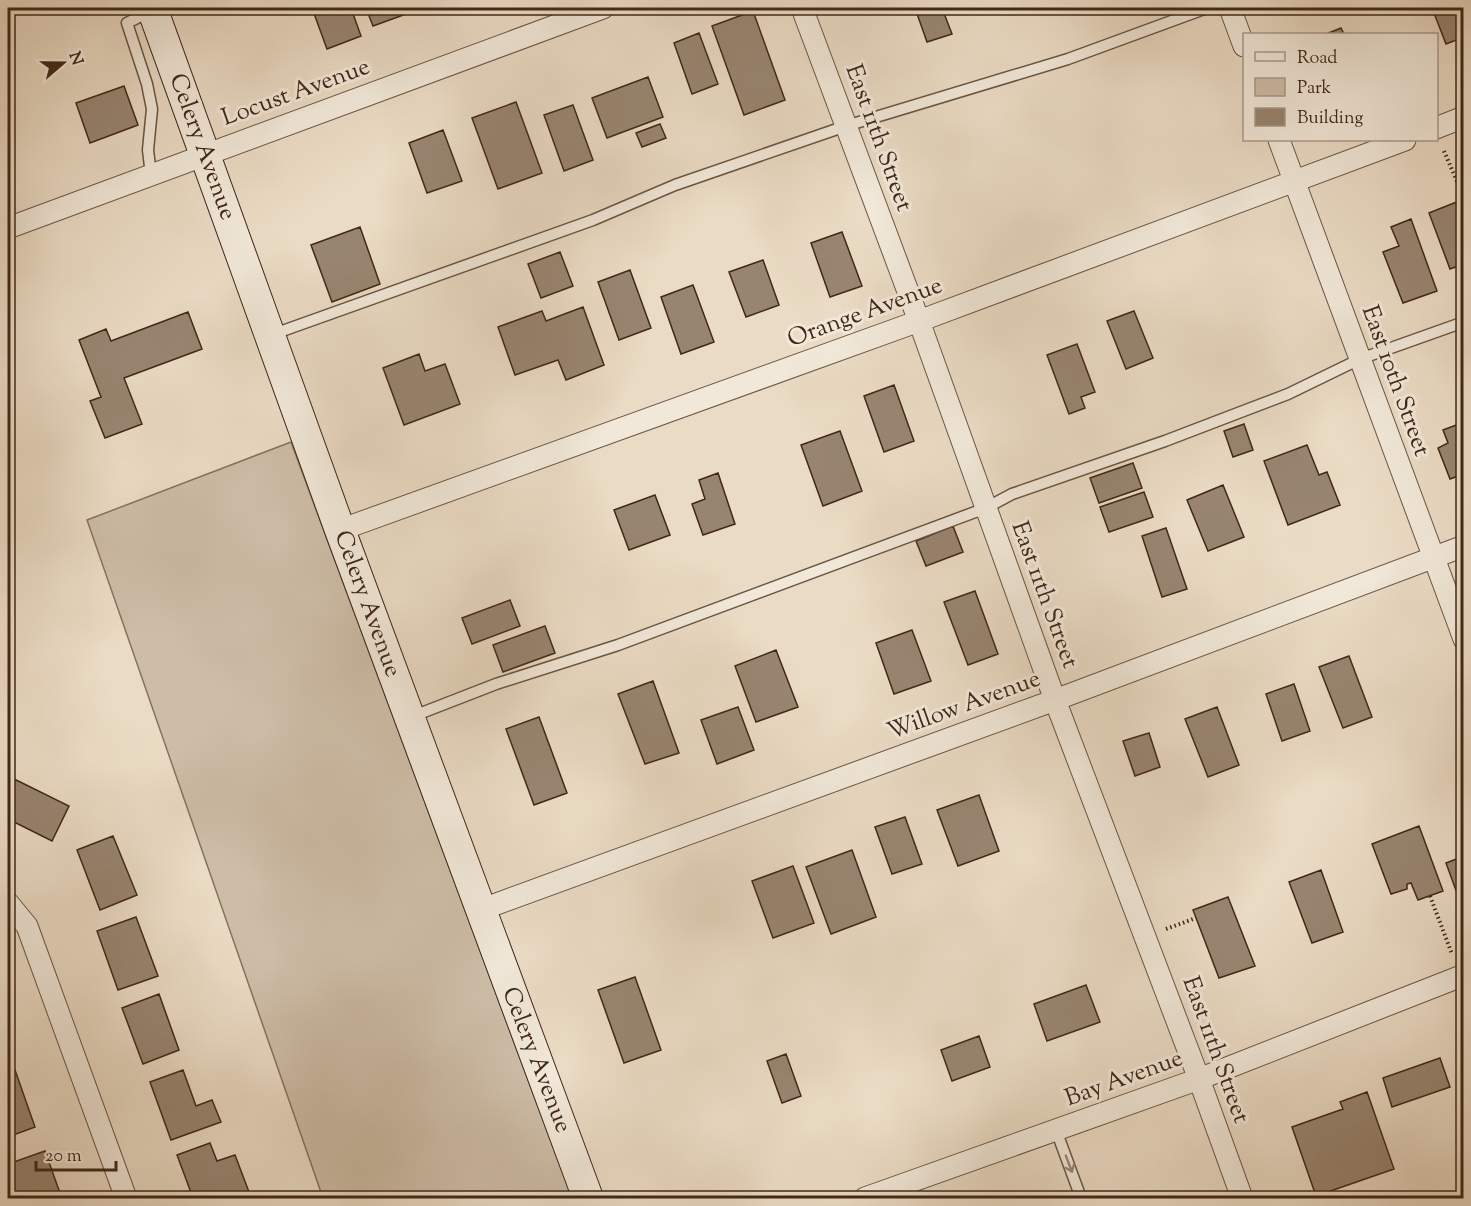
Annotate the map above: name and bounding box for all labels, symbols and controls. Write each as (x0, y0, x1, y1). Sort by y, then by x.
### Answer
north arrow (33, 33, 93, 93)
legend (1243, 33, 1438, 141)
text: Road (1297, 46, 1337, 72)
text: N (62, 49, 88, 69)
street label: Locust Avenue (217, 50, 375, 136)
street label: East 11th Street (836, 60, 920, 216)
street label: Celery Avenue (160, 69, 244, 225)
text: Park (1297, 76, 1332, 102)
text: Building (1297, 106, 1363, 132)
street label: Orange Avenue (783, 269, 947, 357)
street label: East 10th Street (1352, 301, 1438, 461)
street label: East 11th Street (1002, 517, 1086, 673)
street label: Celery Avenue (325, 526, 409, 682)
street label: Willow Avenue (883, 663, 1045, 749)
street label: East 11th Street (1173, 972, 1257, 1128)
street label: Celery Avenue (493, 982, 579, 1138)
street label: Bay Avenue (1060, 1042, 1188, 1116)
scale bar (36, 1134, 116, 1172)
text: 20 m (45, 1144, 82, 1170)
one-way arrow (1064, 1155, 1075, 1173)

